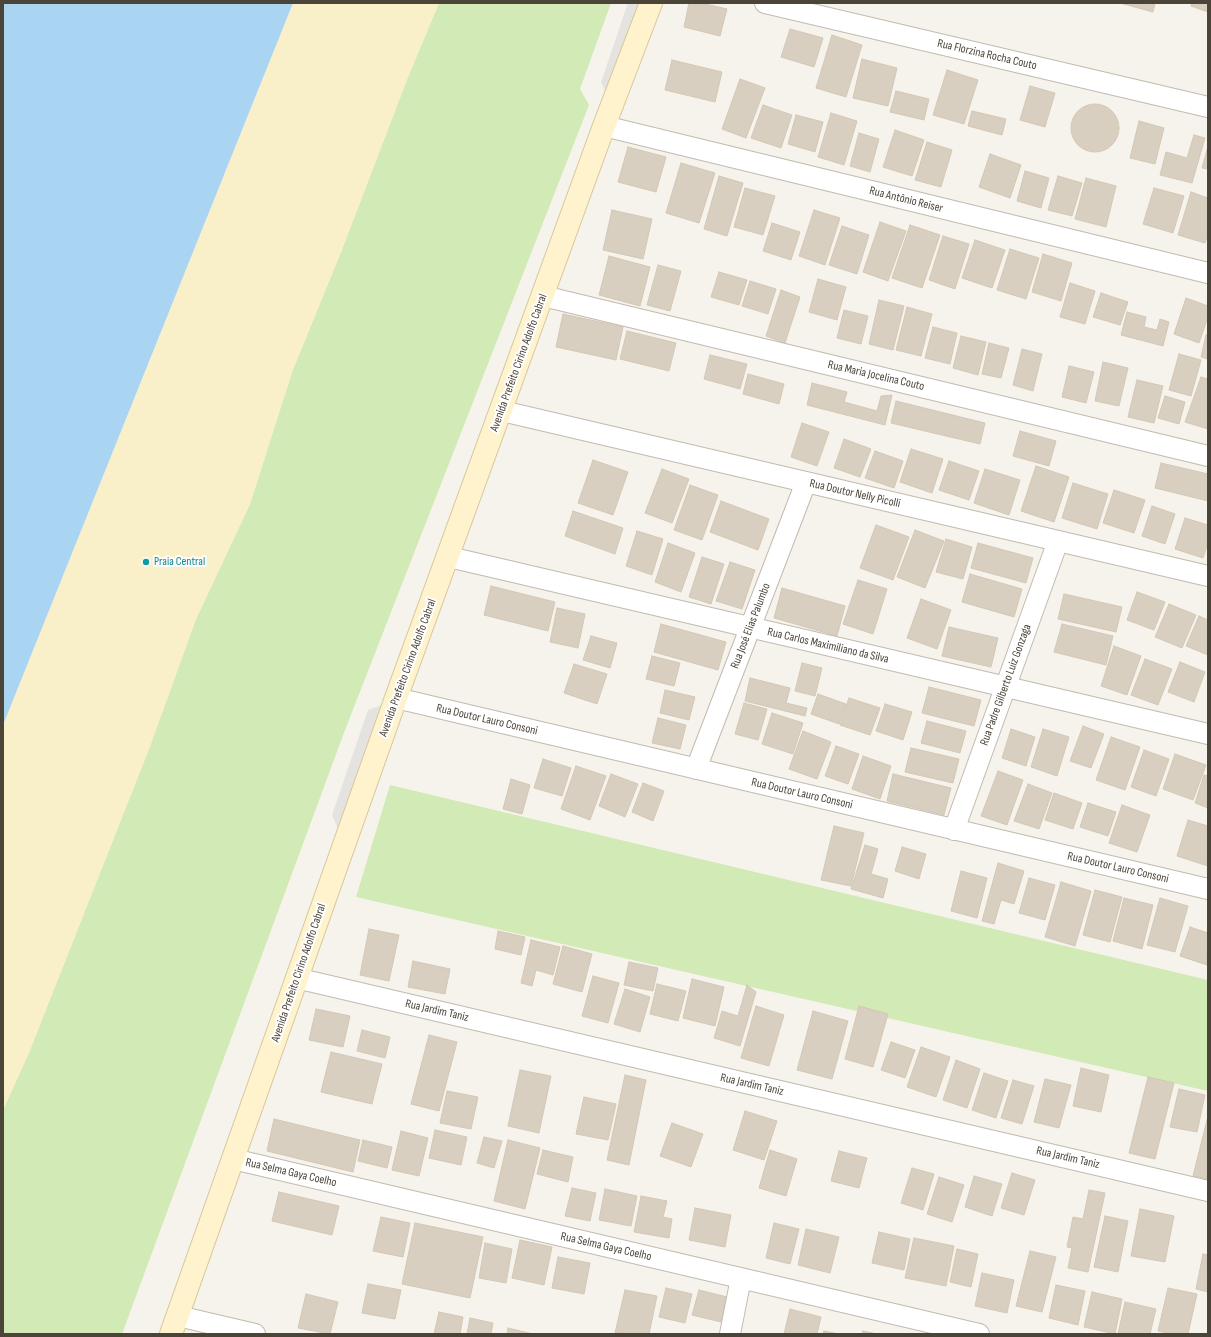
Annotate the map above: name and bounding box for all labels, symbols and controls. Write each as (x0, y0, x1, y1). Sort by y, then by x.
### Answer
street label: Rua Florzina Rocha Couto (936, 37, 1038, 73)
street label: Rua Antônio Reiser (868, 184, 944, 216)
street label: Avenida Prefeito Cirino Adolfo Cabral (487, 292, 551, 434)
street label: Rua Maria Jocelina Couto (826, 358, 926, 394)
street label: Rua Doutor Nelly Picolli (808, 477, 902, 511)
place label: Praia Central (154, 555, 205, 569)
marker: Praia Central (141, 557, 151, 567)
street label: Rua José Elias Palumbo (728, 581, 774, 671)
street label: Avenida Prefeito Cirino Adolfo Cabral (376, 597, 440, 739)
street label: Rua Padre Gilberto Luiz Gonzaga (977, 622, 1035, 748)
street label: Rua Carlos Maximiliano da Silva (766, 625, 890, 667)
street label: Rua Doutor Lauro Consoni (435, 701, 539, 739)
street label: Rua Doutor Lauro Consoni (750, 775, 854, 813)
street label: Rua Doutor Lauro Consoni (1066, 849, 1170, 887)
street label: Avenida Prefeito Cirino Adolfo Cabral (269, 902, 329, 1044)
street label: Rua Jardim Taniz (404, 997, 470, 1025)
street label: Rua Jardim Taniz (719, 1071, 785, 1099)
street label: Rua Jardim Taniz (1035, 1144, 1101, 1172)
street label: Rua Selma Gaya Coelho (244, 1156, 338, 1190)
street label: Rua Selma Gaya Coelho (559, 1230, 653, 1264)

